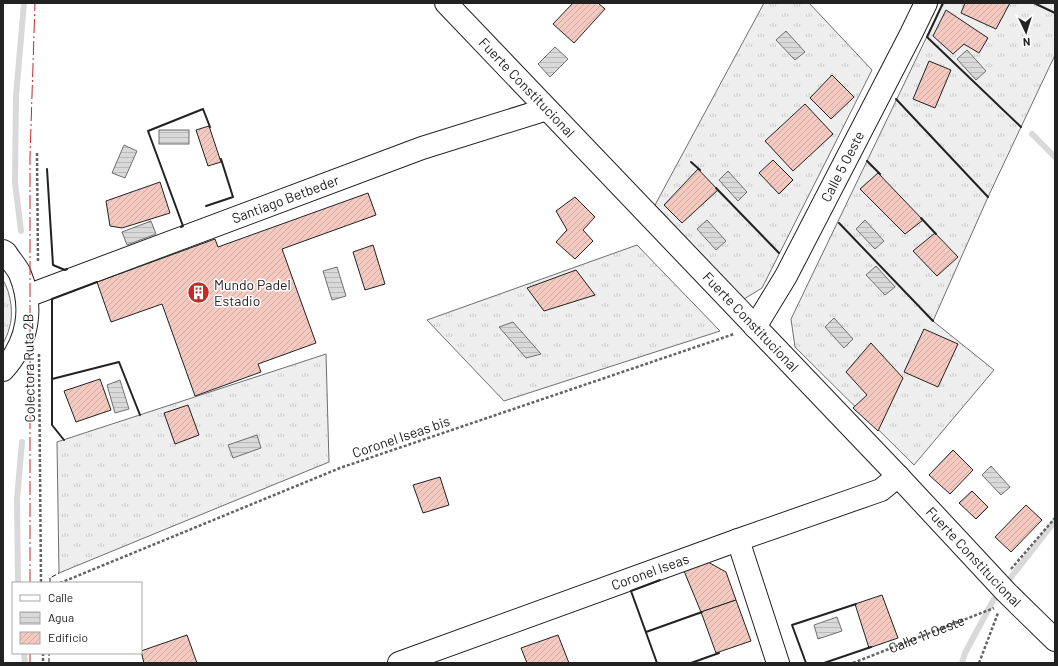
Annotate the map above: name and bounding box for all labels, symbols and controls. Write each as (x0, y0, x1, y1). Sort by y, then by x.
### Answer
north arrow (1006, 12, 1046, 52)
street label: Fuerte Constitucional (476, 34, 579, 141)
text: N (1023, 36, 1031, 49)
street label: Calle 5 Oeste (817, 128, 867, 205)
street label: Santiago Betbeder (229, 171, 341, 227)
street label: Fuerte Constitucional (700, 268, 803, 375)
place label: Mundo Padel Estadio (214, 276, 291, 309)
building icon: Mundo Padel Estadio (186, 280, 212, 306)
street label: Colectora Ruta 2B (19, 313, 38, 423)
street label: Coronel Iseas bis (350, 412, 452, 461)
street label: Fuerte Constitucional (923, 503, 1025, 610)
street label: Coronel Iseas (609, 549, 691, 593)
legend (12, 582, 142, 654)
text: Calle (48, 590, 73, 604)
text: Agua (48, 610, 74, 624)
street label: Calle 11 Oeste (886, 611, 967, 656)
text: Edificio (48, 630, 88, 644)

